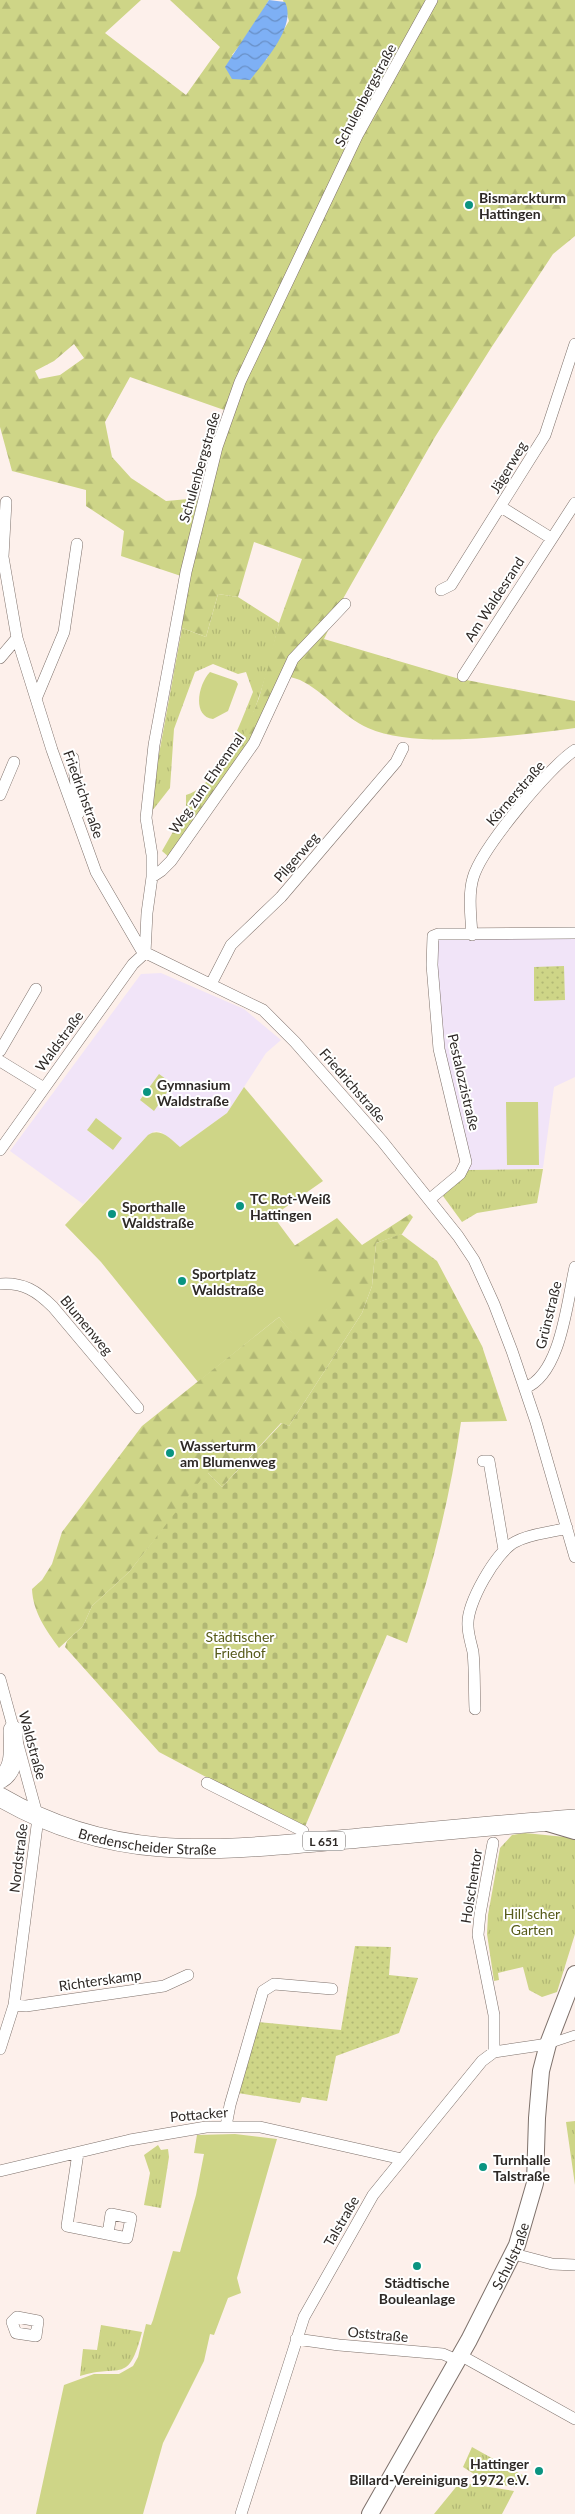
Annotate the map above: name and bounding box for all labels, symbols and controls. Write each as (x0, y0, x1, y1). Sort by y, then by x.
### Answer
street label: Schulenbergstraße (331, 41, 399, 149)
place label: Bismarckturm Hattingen (479, 189, 566, 222)
marker: Bismarckturm Hattingen (463, 199, 475, 211)
street label: Schulenbergstraße (175, 410, 223, 524)
street label: Jägerweg (486, 438, 530, 496)
street label: Am Waldesrand (460, 554, 528, 644)
street label: Weg zum Ehrenmal (165, 729, 247, 837)
street label: Friedrichstraße (60, 748, 108, 840)
street label: Körnerstraße (482, 757, 548, 829)
street label: Pilgerweg (270, 829, 322, 885)
street label: Waldstraße (31, 1008, 87, 1074)
street label: Pestalozzistraße (445, 1032, 483, 1132)
street label: Friedrichstraße (316, 1045, 390, 1125)
place label: Gymnasium Waldstraße (157, 1076, 230, 1109)
marker: Gymnasium Waldstraße (141, 1086, 153, 1098)
place label: TC Rot-Weiß Hattingen (250, 1190, 331, 1223)
place label: Sporthalle Waldstraße (122, 1198, 194, 1231)
marker: TC Rot-Weiß Hattingen (234, 1200, 246, 1212)
marker: Sporthalle Waldstraße (106, 1208, 118, 1220)
place label: Sportplatz Waldstraße (192, 1265, 264, 1298)
marker: Sportplatz Waldstraße (176, 1275, 188, 1287)
street label: Grünstraße (531, 1279, 565, 1351)
street label: Blumenweg (57, 1292, 117, 1358)
place label: Wasserturm am Blumenweg (180, 1437, 276, 1470)
marker: Wasserturm am Blumenweg (164, 1447, 176, 1459)
park label: Städtischer Friedhof (206, 1628, 274, 1661)
street label: Waldstraße (16, 1709, 50, 1781)
street label: Nordstraße (5, 1822, 31, 1894)
street label: Bredenscheider Straße (77, 1824, 216, 1857)
road number: L 651 (303, 1832, 345, 1850)
street label: Holschentor (457, 1847, 485, 1925)
park label: Hill’scher Garten (504, 1905, 560, 1938)
street label: Richterskamp (58, 1966, 143, 1994)
street label: Pottacker (169, 2103, 229, 2125)
place label: Turnhalle Talstraße (493, 2151, 551, 2184)
marker: Turnhalle Talstraße (477, 2161, 489, 2173)
street label: Talstraße (320, 2193, 362, 2249)
street label: Schulstraße (488, 2220, 532, 2292)
marker: Städtische Bouleanlage (411, 2260, 423, 2272)
place label: Städtische Bouleanlage (379, 2274, 456, 2307)
street label: Oststraße (347, 2323, 409, 2345)
place label: Hattinger Billard-Vereinigung 1972 e.V. (349, 2455, 530, 2488)
marker: Hattinger Billard-Vereinigung 1972 e.V. (533, 2465, 545, 2477)

